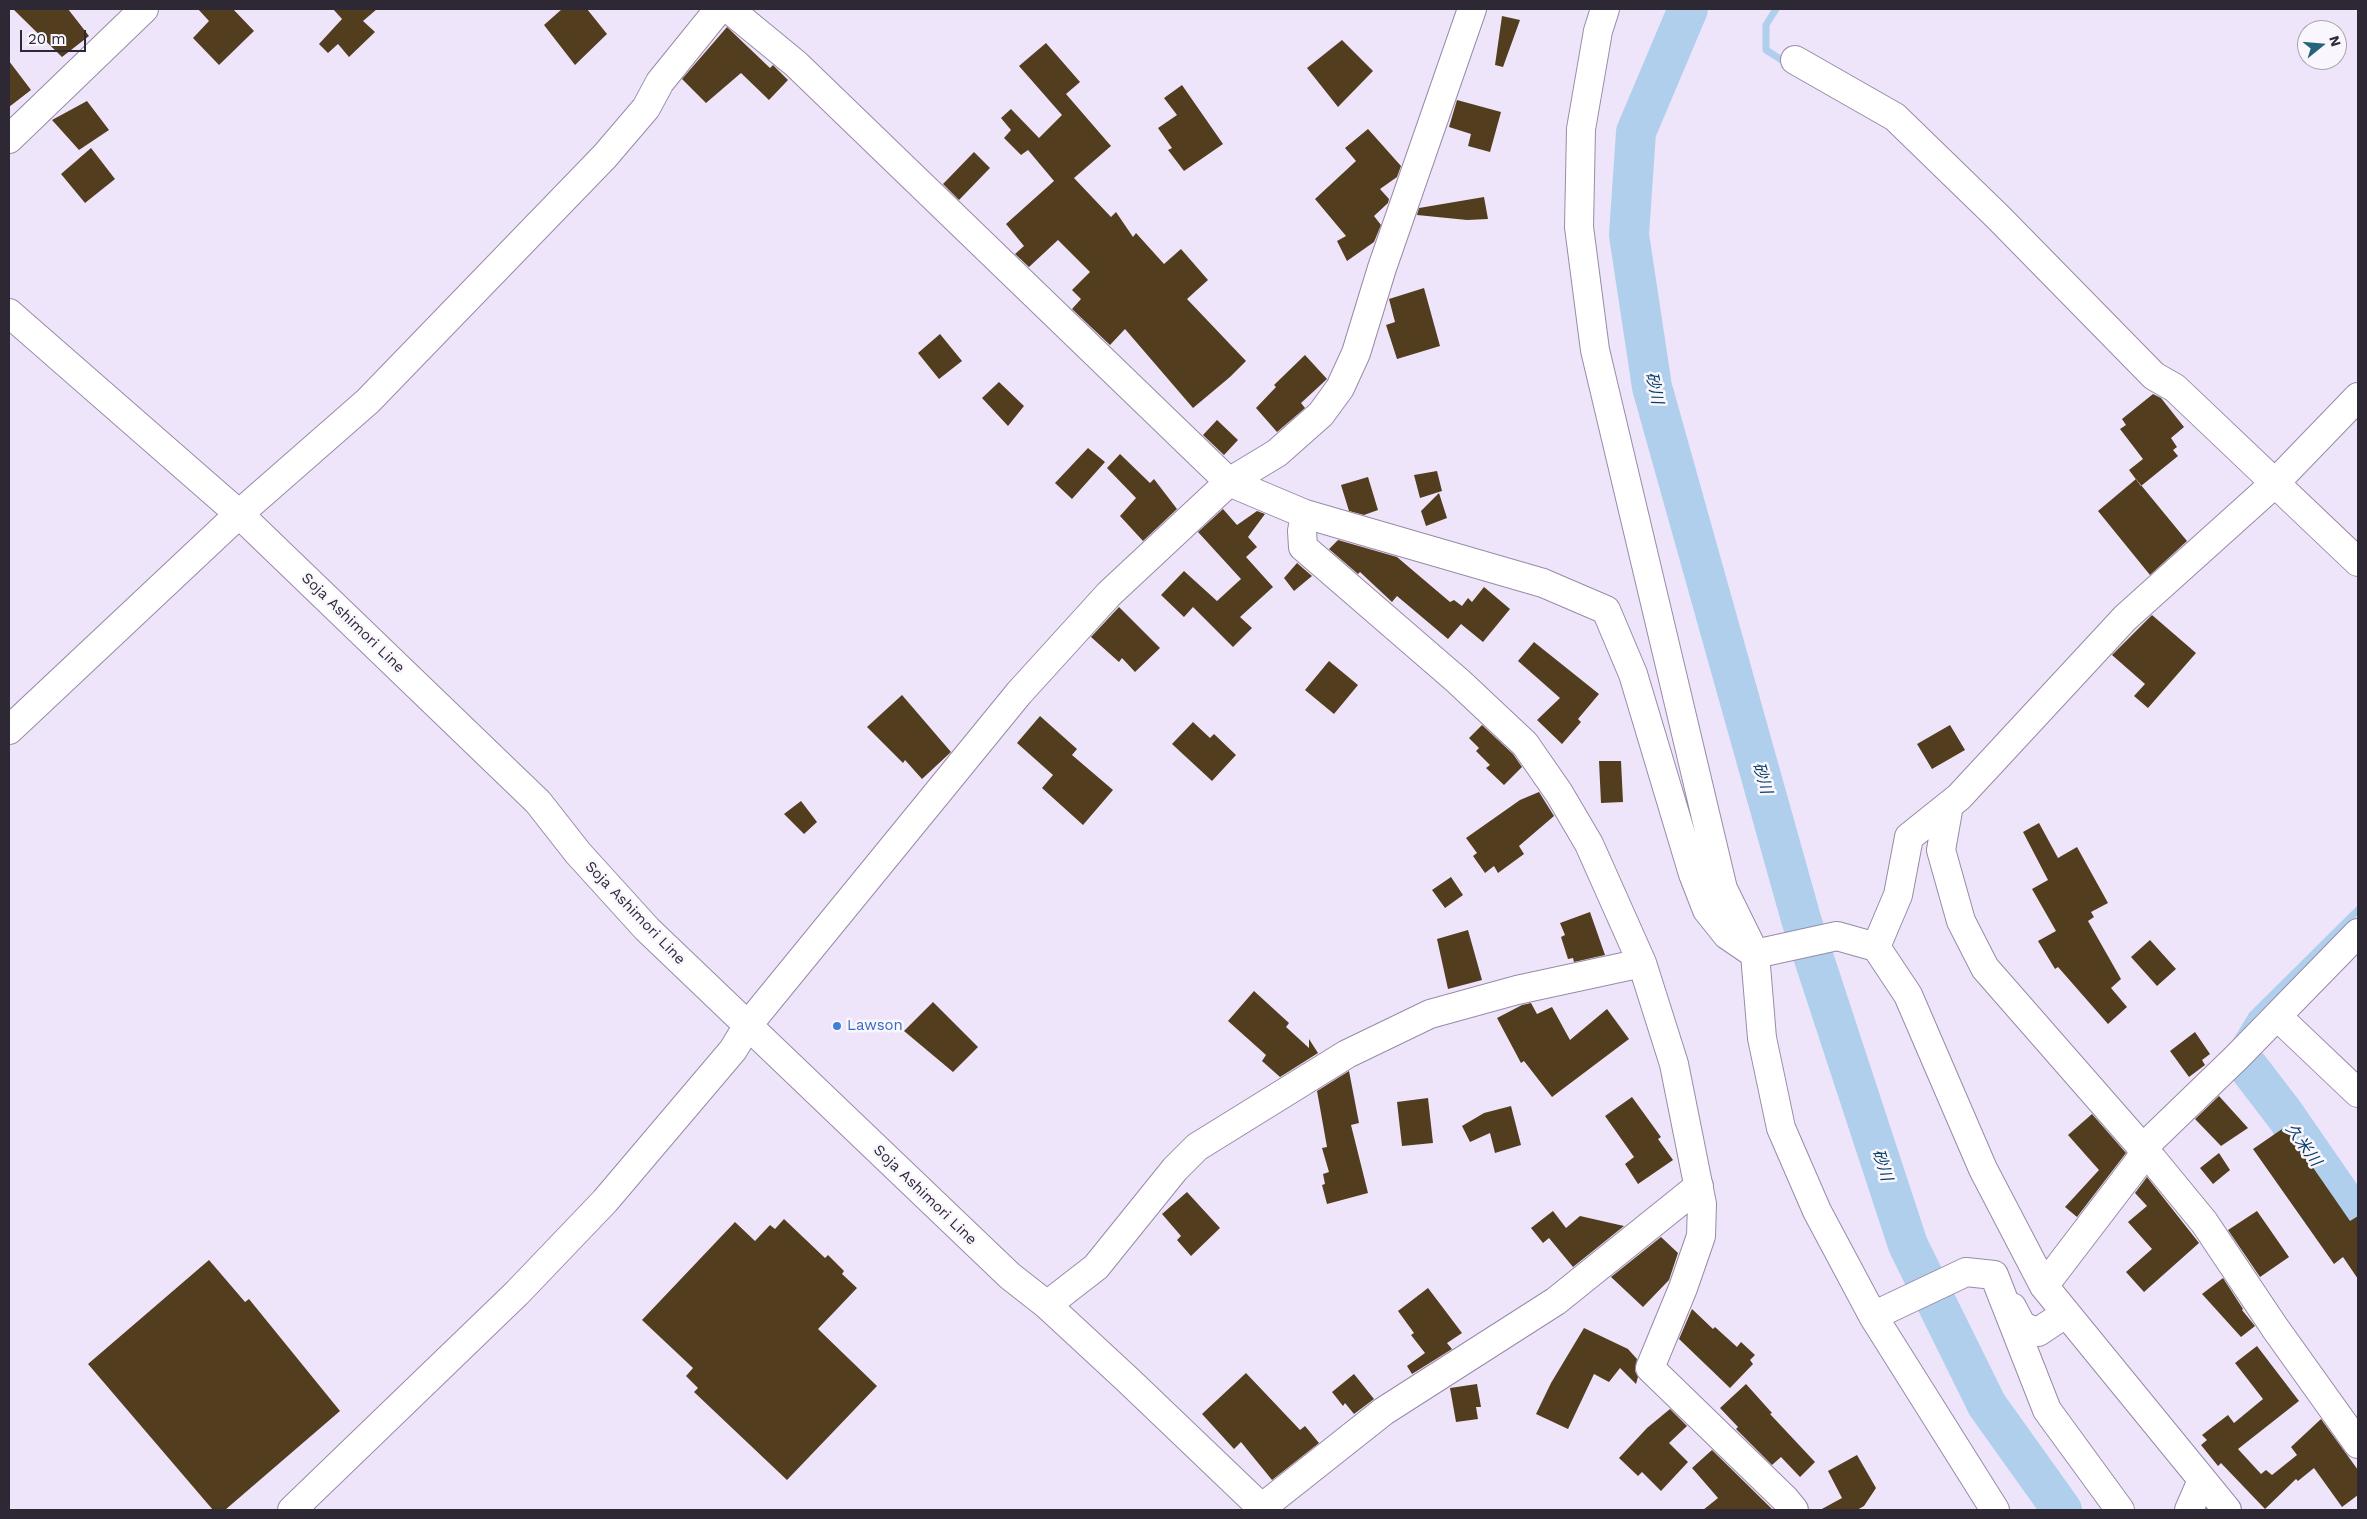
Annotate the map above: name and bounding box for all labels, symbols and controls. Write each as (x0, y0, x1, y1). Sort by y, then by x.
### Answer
scale bar (22, 20, 89, 52)
north arrow (2297, 20, 2347, 70)
text: 20 m (28, 30, 66, 48)
text: N (2326, 34, 2345, 48)
water label: 砂川 (1641, 370, 1667, 406)
street label: Soja Ashimori Line (298, 569, 408, 677)
water label: 砂川 (1748, 760, 1776, 796)
street label: Soja Ashimori Line (581, 858, 689, 968)
place label: Lawson (847, 1017, 903, 1035)
marker: Lawson (831, 1020, 843, 1032)
water label: 久米川 (2281, 1120, 2325, 1170)
street label: Soja Ashimori Line (870, 1141, 980, 1249)
water label: 砂川 (1868, 1147, 1896, 1183)

